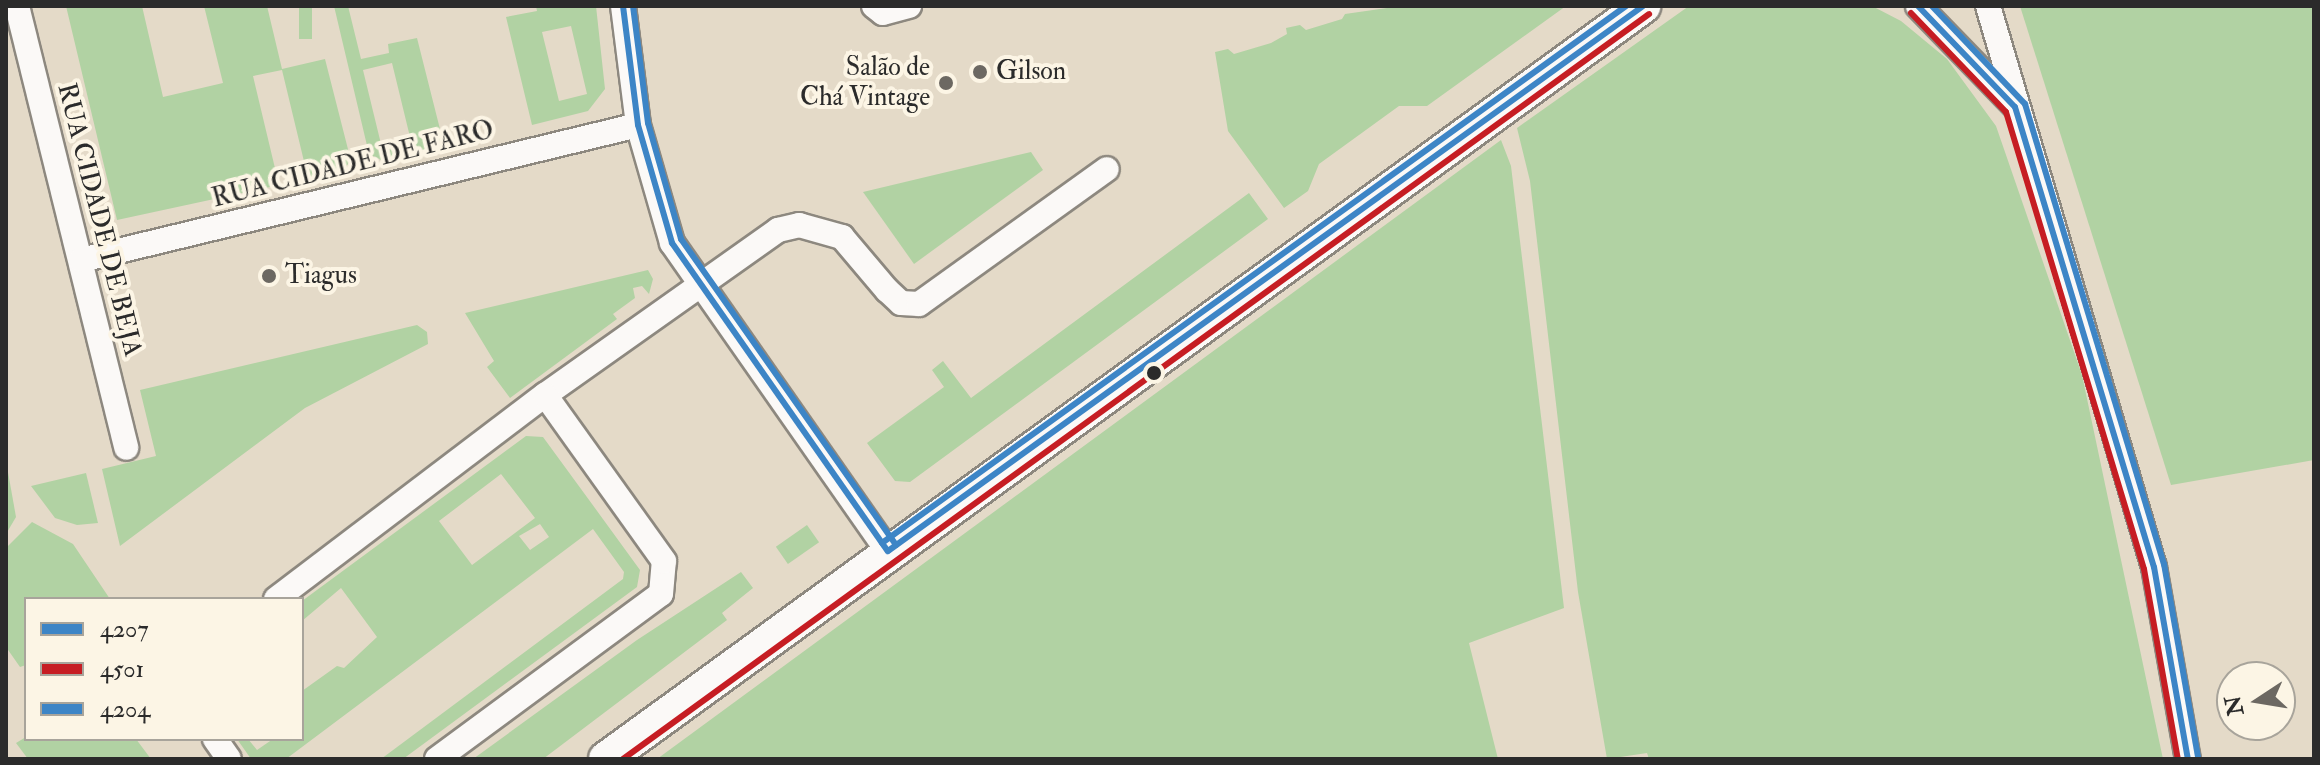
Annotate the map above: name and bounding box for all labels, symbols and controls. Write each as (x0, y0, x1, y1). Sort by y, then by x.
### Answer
place label: Salão de Chá Vintage (800, 52, 930, 114)
place label: Gilson (996, 56, 1066, 88)
marker: Gilson (971, 63, 989, 81)
marker: Salão de Chá Vintage (937, 74, 955, 92)
street label: RUA CIDADE DE BEJA (50, 80, 148, 360)
street label: RUA CIDADE DE FARO (209, 115, 497, 215)
place label: Tiagus (285, 260, 357, 292)
marker: Tiagus (260, 267, 278, 285)
unlabelled marker (1146, 365, 1162, 381)
legend (24, 597, 304, 741)
text: 4207 (100, 614, 148, 645)
text: 4501 (100, 654, 144, 685)
north arrow (2216, 661, 2296, 741)
text: N (2219, 693, 2250, 718)
text: 4204 (100, 694, 150, 725)

